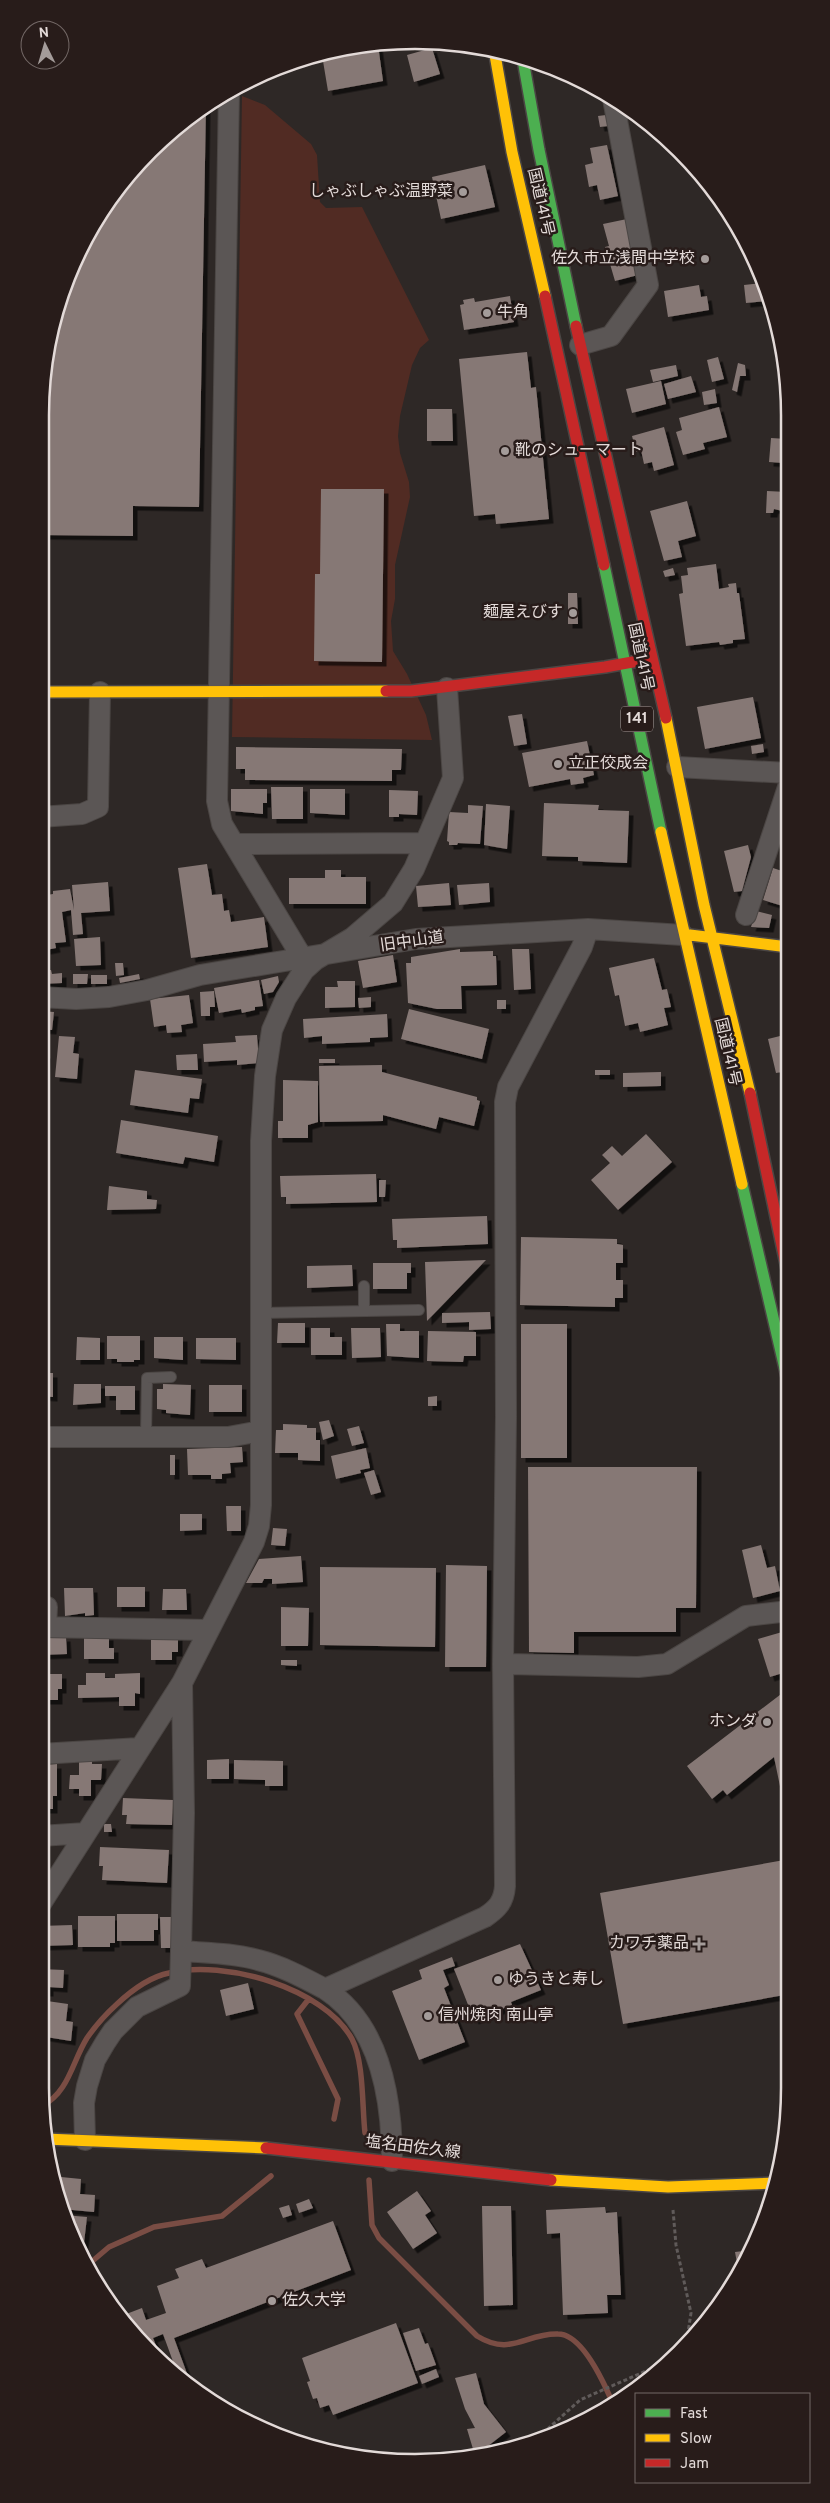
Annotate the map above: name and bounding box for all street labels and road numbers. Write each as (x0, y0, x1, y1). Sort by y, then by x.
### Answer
street label: 国道141号 (522, 166, 558, 238)
street label: 国道141号 (623, 621, 657, 693)
road number: 141 (621, 706, 653, 732)
street label: 旧中山道 (379, 928, 445, 956)
street label: 国道141号 (709, 1016, 745, 1088)
street label: 塩名田佐久線 (364, 2132, 462, 2164)

